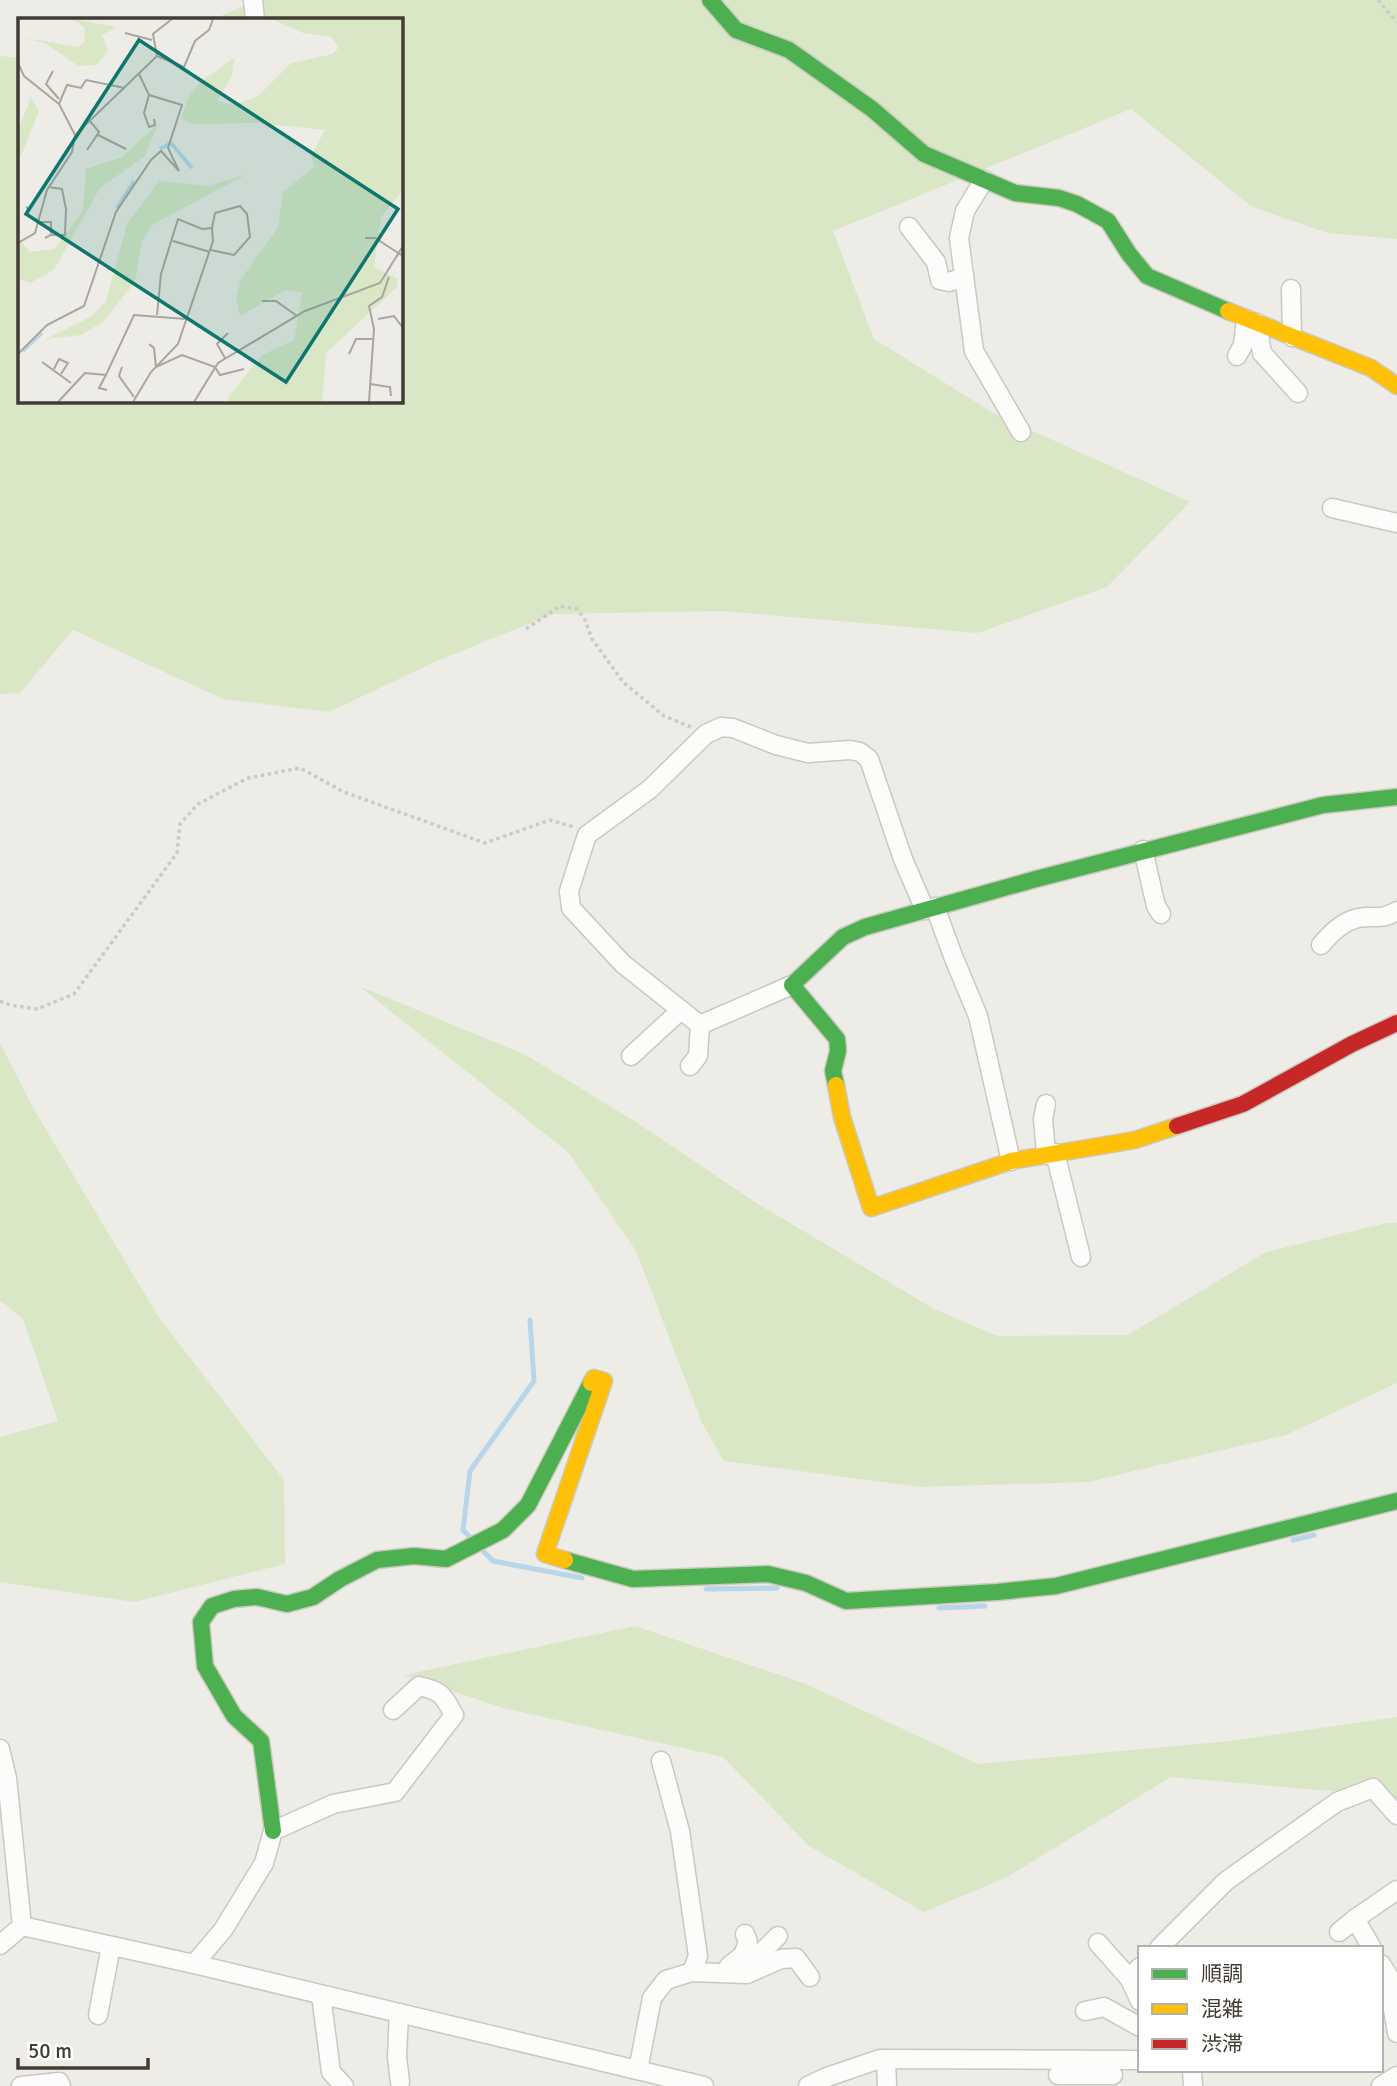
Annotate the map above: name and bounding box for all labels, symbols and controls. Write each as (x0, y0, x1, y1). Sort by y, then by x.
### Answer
inset map (18, 18, 402, 402)
legend (1138, 1946, 1383, 2072)
text: 順調 (1201, 1961, 1243, 1987)
text: 混雑 (1201, 1996, 1243, 2022)
scale bar (18, 2026, 147, 2070)
text: 渋滞 (1201, 2031, 1243, 2057)
text: 50 m (28, 2038, 72, 2064)

